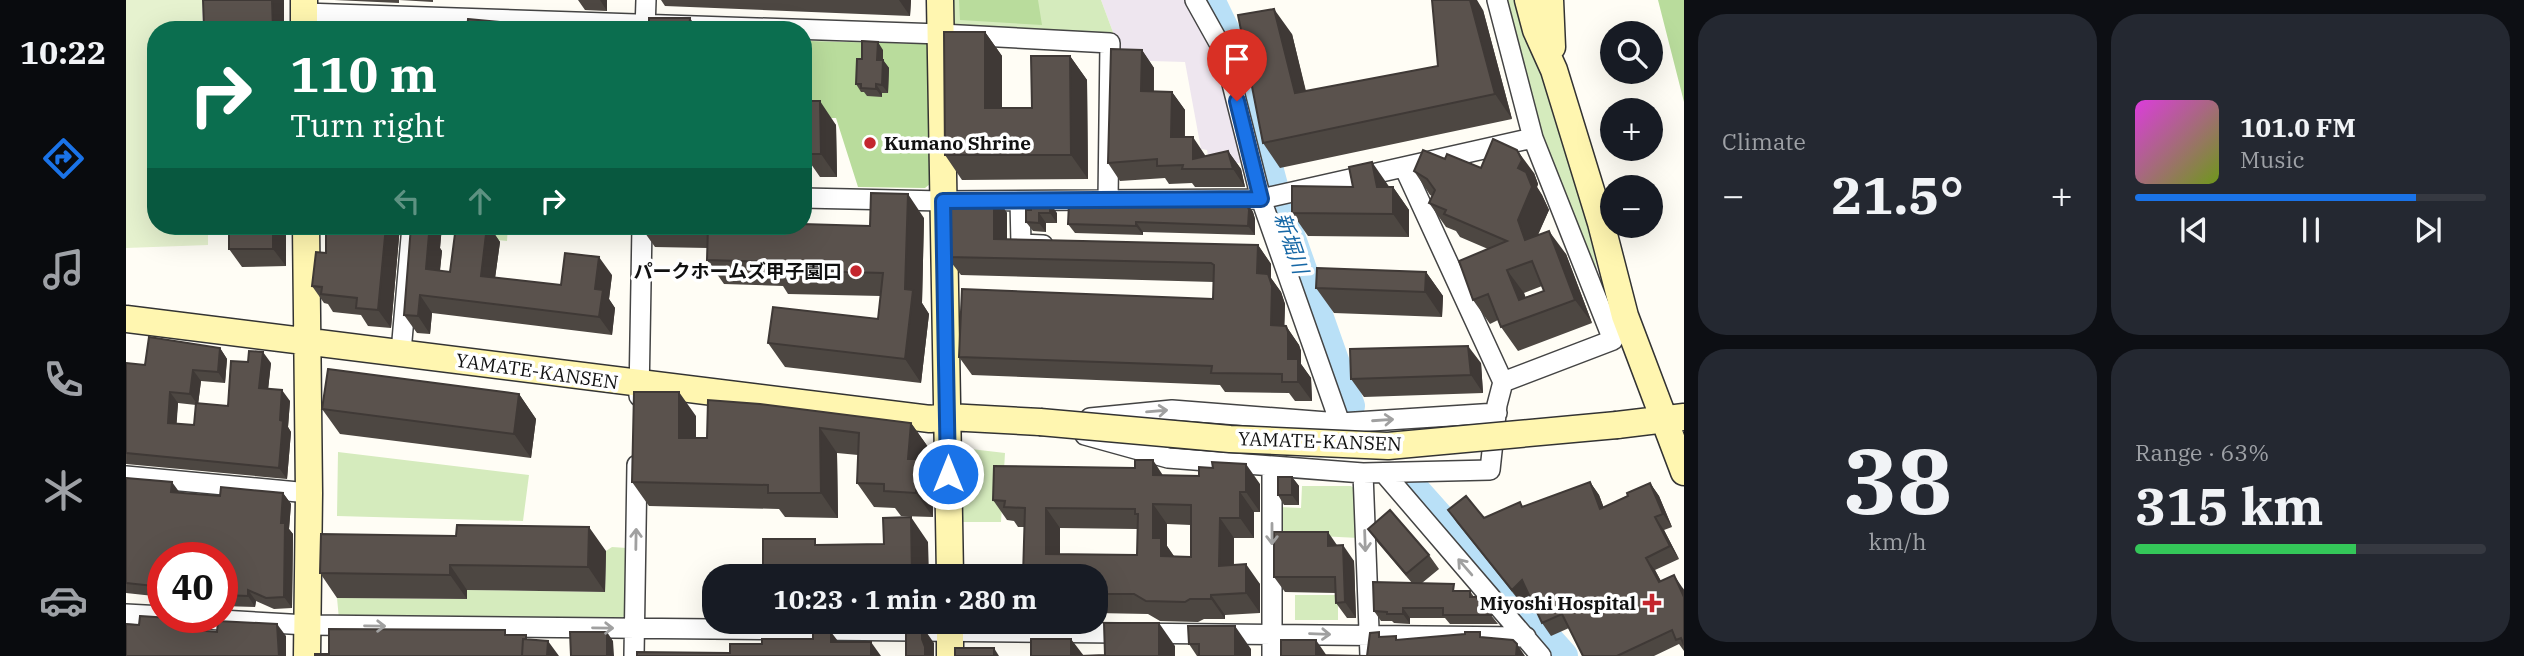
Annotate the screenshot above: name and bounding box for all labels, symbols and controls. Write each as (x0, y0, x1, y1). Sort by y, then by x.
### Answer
map controls (1600, 21, 1663, 238)
button: search (1600, 21, 1663, 84)
pin (1207, 29, 1267, 101)
text: 10:22 (20, 31, 106, 73)
icon: arrive (1218, 40, 1256, 78)
text: 110 m (290, 42, 437, 105)
icon: right (175, 49, 266, 140)
button: + (1600, 98, 1663, 161)
text: Turn right (290, 104, 445, 146)
text: 101.0 FM (2240, 110, 2356, 144)
text: Climate (1722, 126, 1806, 156)
place label: Kumano Shrine (884, 131, 1031, 155)
icon: directions (39, 134, 88, 183)
marker: Kumano Shrine (862, 135, 878, 151)
text: Music (2240, 144, 2305, 174)
text: 21.5° (1831, 161, 1964, 228)
text: − (1722, 170, 1745, 219)
text: + (2050, 170, 2073, 219)
button: − (1600, 175, 1663, 238)
icon: left (388, 182, 426, 220)
icon: ahead (461, 182, 499, 220)
icon: right (534, 182, 572, 220)
water label: 新堀川 (1269, 209, 1316, 279)
icon: previous (2175, 211, 2213, 249)
icon: pause (2292, 211, 2330, 249)
icon: next (2409, 211, 2447, 249)
icon: music (39, 245, 88, 294)
place label: パークホームズ甲子園口 (634, 259, 842, 283)
marker: パークホームズ甲子園口 (848, 263, 864, 279)
street label: YAMATE-KANSEN (454, 348, 620, 394)
icon: phone (39, 355, 88, 404)
one-way arrow (1145, 404, 1167, 417)
one-way arrow (1372, 413, 1394, 426)
text: 38 (1843, 421, 1952, 539)
street label: YAMATE-KANSEN (1238, 426, 1402, 456)
position arrow (911, 437, 985, 511)
text: Range · 63% (2135, 437, 2269, 467)
icon: climate (39, 466, 88, 515)
text: 315 km (2135, 472, 2324, 539)
one-way arrow (1265, 522, 1279, 545)
text: km/h (1868, 526, 1927, 556)
one-way arrow (629, 528, 643, 551)
one-way arrow (1358, 529, 1371, 552)
speed limit sign: 40 (147, 542, 238, 633)
one-way arrow (1457, 558, 1473, 576)
icon: car (39, 576, 88, 625)
text: 10:23 · 1 min · 280 m (773, 582, 1037, 616)
place label: Miyoshi Hospital (1480, 591, 1636, 615)
marker: Miyoshi Hospital (1642, 593, 1662, 613)
one-way arrow (364, 619, 387, 632)
one-way arrow (591, 622, 614, 635)
one-way arrow (1309, 628, 1332, 641)

